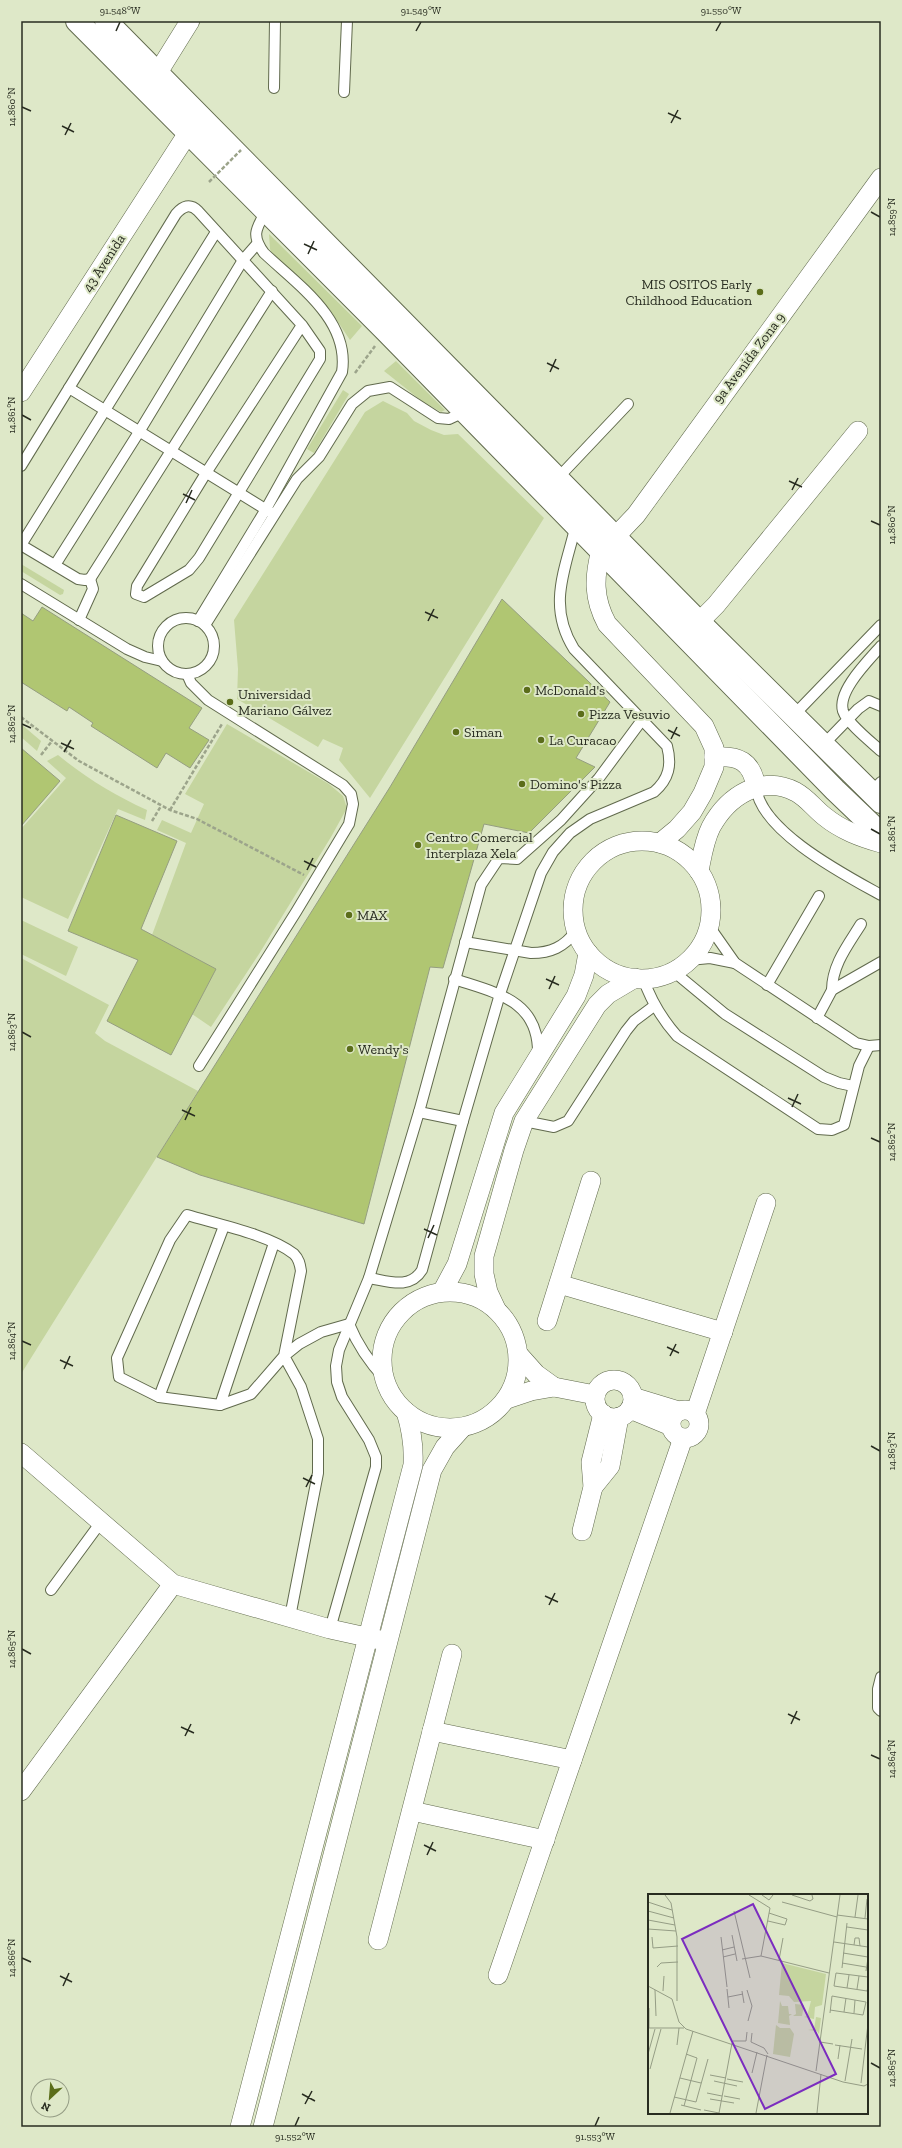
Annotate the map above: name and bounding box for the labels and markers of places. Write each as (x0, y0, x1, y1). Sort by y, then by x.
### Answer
place label: MIS OSITOS Early Childhood Education (625, 276, 753, 309)
marker: MIS OSITOS Early Childhood Education (755, 287, 765, 297)
place label: McDonald's (535, 682, 605, 699)
marker: McDonald's (522, 685, 532, 695)
place label: Universidad Mariano Gálvez (238, 686, 332, 719)
marker: Universidad Mariano Gálvez (225, 697, 235, 707)
place label: Pizza Vesuvio (589, 706, 670, 723)
marker: Pizza Vesuvio (576, 709, 586, 719)
place label: Siman (464, 724, 502, 741)
marker: Siman (451, 727, 461, 737)
place label: La Curacao (549, 732, 617, 749)
marker: La Curacao (536, 735, 546, 745)
place label: Domino's Pizza (530, 776, 622, 793)
marker: Domino's Pizza (517, 779, 527, 789)
place label: Centro Comercial Interplaza Xela (426, 829, 533, 862)
marker: Centro Comercial Interplaza Xela (413, 840, 423, 850)
place label: MAX (357, 907, 387, 924)
marker: MAX (344, 910, 354, 920)
place label: Wendy's (358, 1041, 409, 1058)
marker: Wendy's (345, 1044, 355, 1054)

